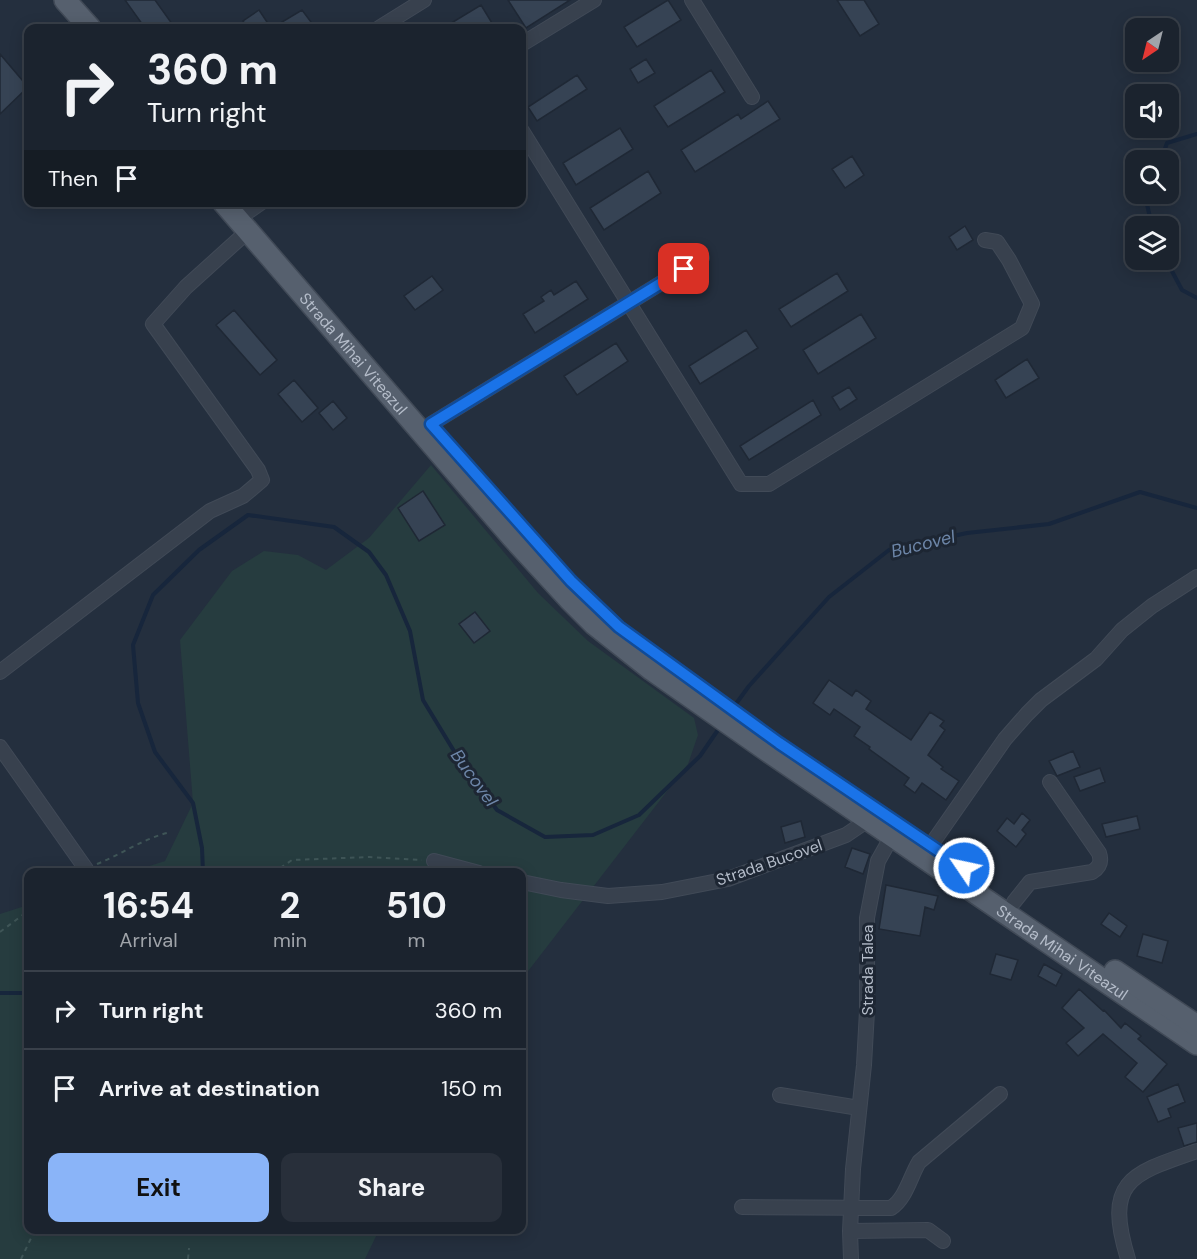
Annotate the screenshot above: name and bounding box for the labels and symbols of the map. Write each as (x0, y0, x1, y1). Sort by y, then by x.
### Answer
north arrow (1125, 18, 1179, 72)
pin (658, 243, 709, 294)
street label: Strada Mihai Viteazul (295, 288, 412, 419)
water label: Bucovel (888, 524, 959, 564)
water label: Bucovel (445, 744, 504, 812)
street label: Strada Bucovel (713, 834, 825, 890)
position arrow (932, 836, 996, 900)
street label: Strada Mihai Viteazul (992, 900, 1132, 1005)
street label: Strada Talea (857, 924, 878, 1016)

